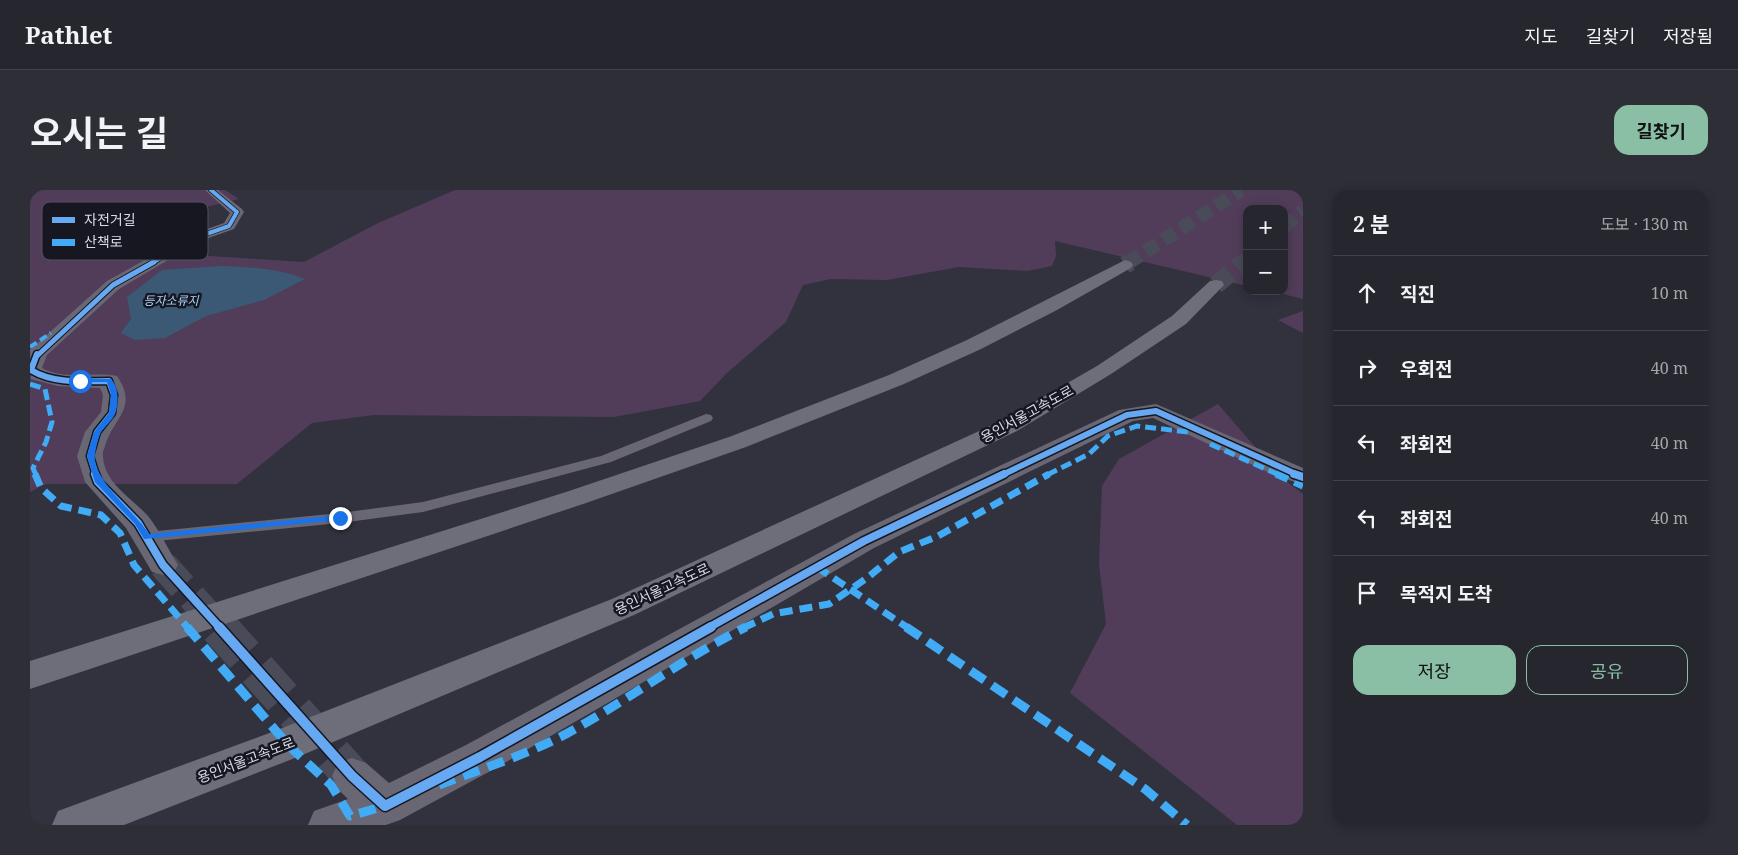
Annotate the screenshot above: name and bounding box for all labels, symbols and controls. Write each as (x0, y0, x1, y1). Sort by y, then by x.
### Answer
text: Pathlet (25, 18, 112, 51)
text: 지도 (1525, 24, 1558, 48)
text: 길찾기 (1586, 24, 1635, 48)
text: 저장됨 (1663, 24, 1713, 48)
button: 길찾기 (1614, 105, 1708, 155)
text: 오시는 길 (30, 109, 168, 156)
legend (42, 202, 208, 260)
map controls (1243, 205, 1288, 295)
button: + (1243, 205, 1288, 250)
text: 자전거길 (84, 210, 136, 229)
text: 2 분 (1353, 210, 1390, 238)
text: 도보 · 130 m (1600, 213, 1688, 235)
text: 산책로 (84, 232, 123, 251)
button: − (1243, 250, 1288, 295)
icon: ahead (1353, 279, 1381, 307)
text: 직진 (1400, 281, 1435, 307)
text: 10 m (1651, 282, 1688, 304)
water label: 등자소류지 (143, 292, 200, 309)
icon: right (1353, 354, 1381, 382)
text: 우회전 (1400, 356, 1452, 382)
text: 40 m (1651, 357, 1688, 379)
route start (69, 370, 92, 393)
street label: 용인서울고속도로 (977, 380, 1077, 447)
icon: left (1353, 429, 1381, 457)
text: 좌회전 (1400, 431, 1452, 457)
text: 40 m (1651, 432, 1688, 454)
icon: left (1353, 504, 1381, 532)
text: 좌회전 (1400, 506, 1452, 532)
route end (329, 507, 352, 530)
text: 40 m (1651, 507, 1688, 529)
street label: 용인서울고속도로 (611, 558, 713, 619)
icon: arrive (1353, 579, 1381, 607)
text: 목적지 도착 (1400, 581, 1492, 607)
button: 저장 (1353, 645, 1516, 695)
button: 공유 (1526, 645, 1688, 695)
street label: 용인서울고속도로 (194, 732, 297, 787)

